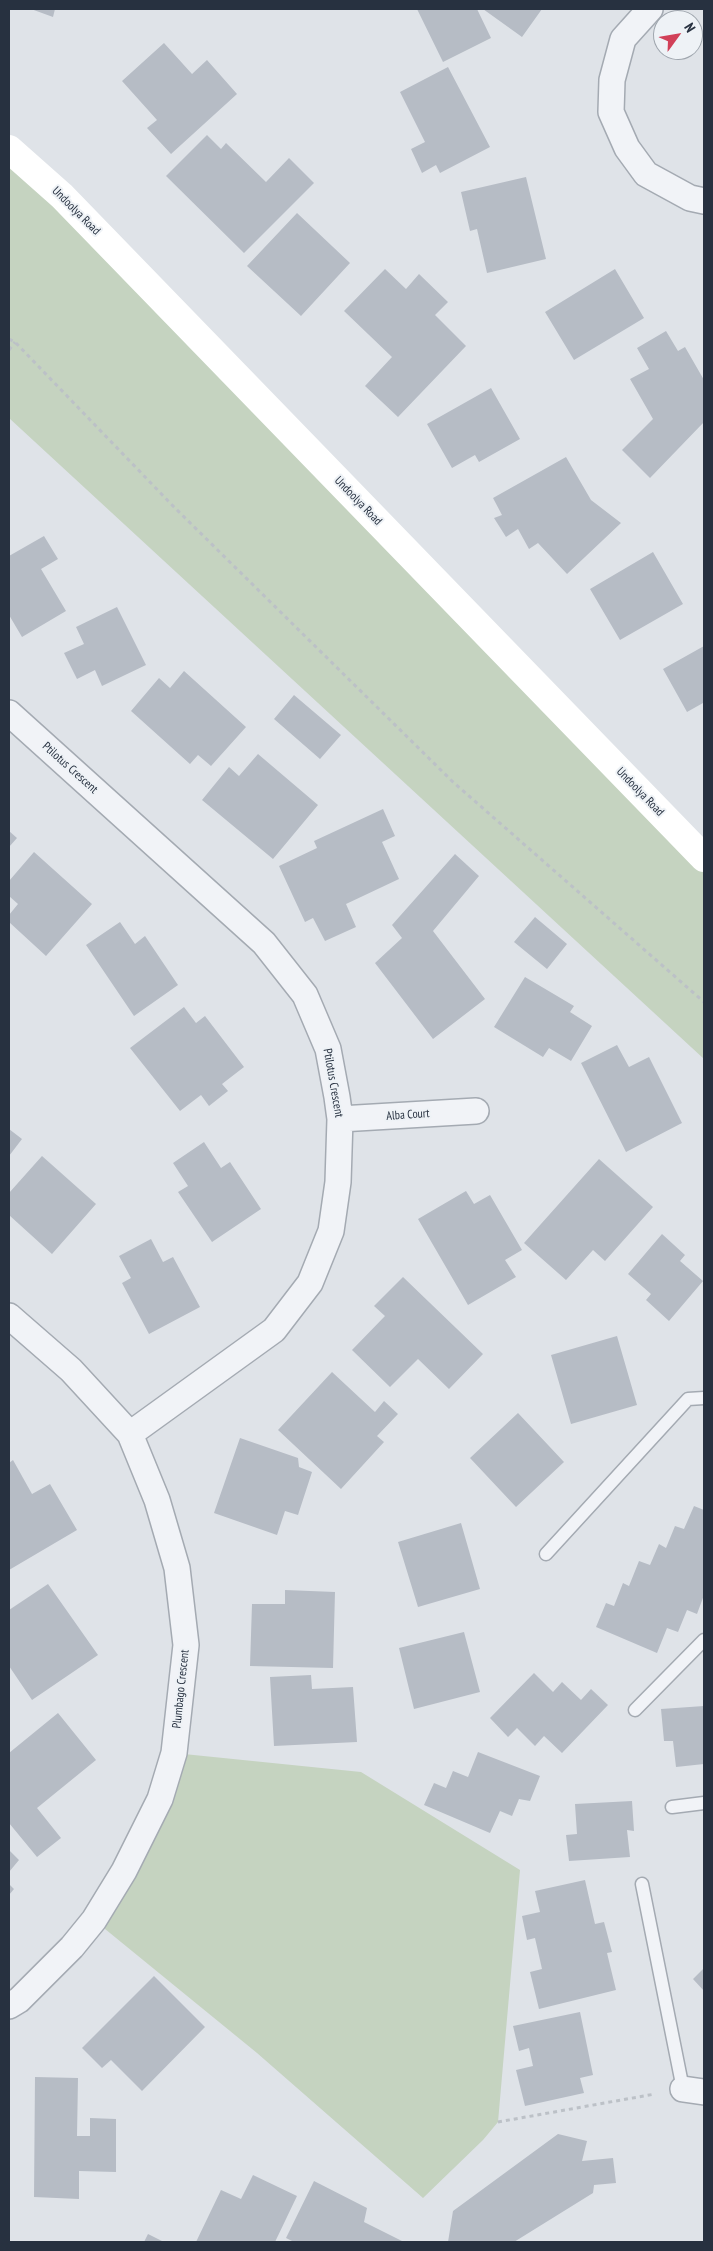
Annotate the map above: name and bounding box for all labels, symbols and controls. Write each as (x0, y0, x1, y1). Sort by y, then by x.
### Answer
north arrow (653, 10, 703, 60)
text: N (680, 20, 700, 36)
street label: Undoolya Road (49, 184, 103, 238)
street label: Undoolya Road (331, 474, 385, 528)
street label: Ptilotus Crescent (39, 739, 101, 797)
street label: Undoolya Road (613, 765, 667, 819)
street label: Ptilotus Crescent (320, 1047, 346, 1119)
street label: Alba Court (386, 1106, 430, 1124)
street label: Plumbago Crescent (170, 1649, 192, 1729)

